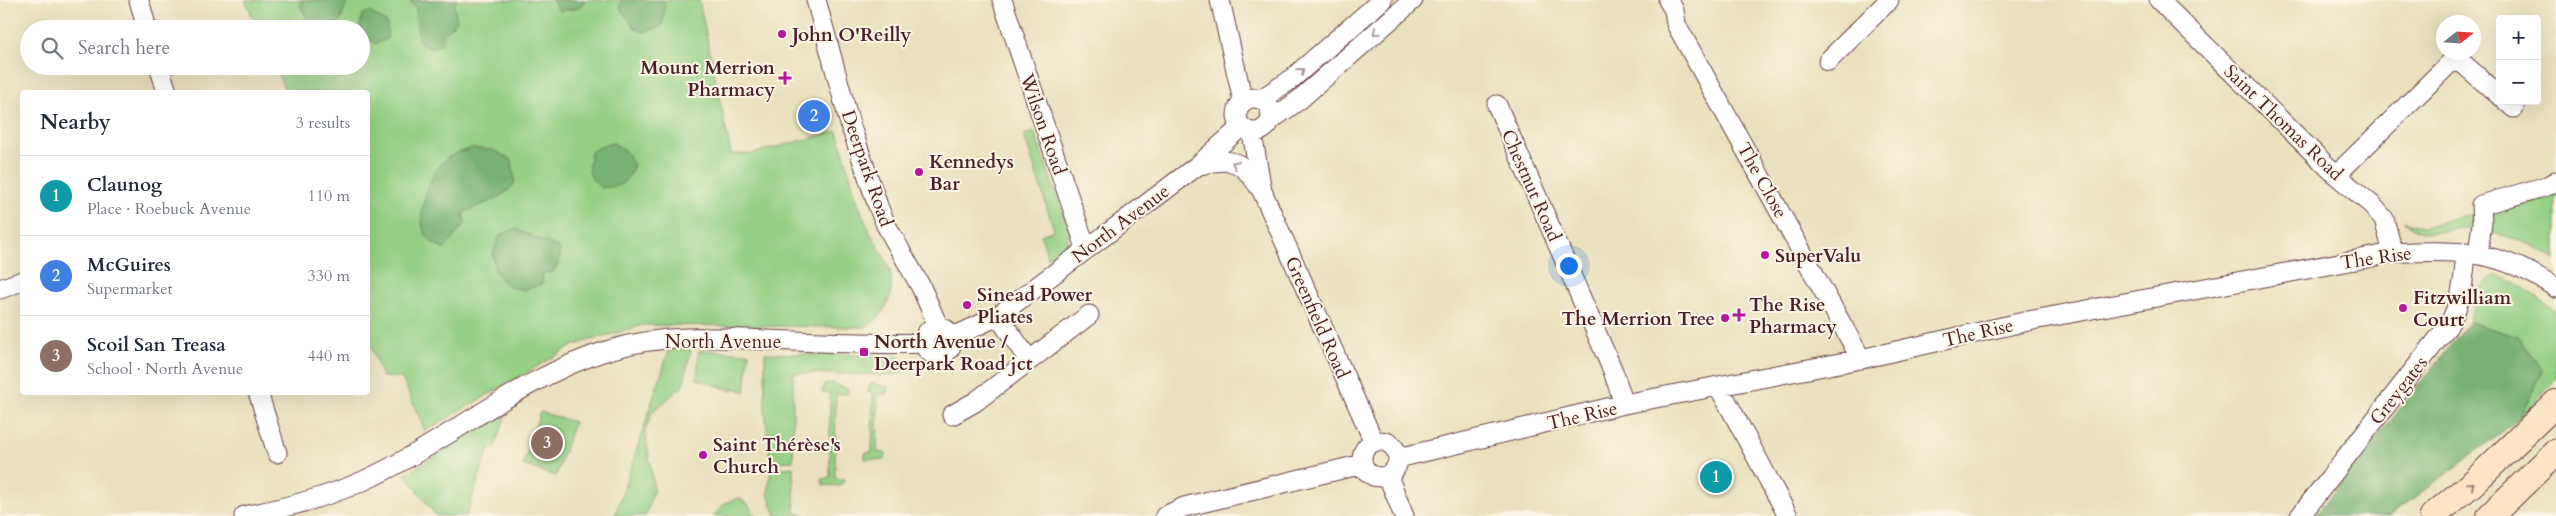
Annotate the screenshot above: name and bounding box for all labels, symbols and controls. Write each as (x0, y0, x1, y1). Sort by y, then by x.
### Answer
north arrow (2436, 15, 2481, 60)
map controls (2496, 15, 2541, 105)
button: + (2496, 15, 2541, 60)
search box (20, 20, 370, 75)
place label: John O'Reilly (789, 22, 912, 48)
one-way arrow (1373, 26, 1382, 35)
marker: John O'Reilly (776, 28, 788, 40)
icon: search (38, 34, 66, 62)
text: Search here (78, 35, 170, 61)
place label: Mount Merrion Pharmacy (640, 55, 776, 103)
street label: Saint Thomas Road (2218, 59, 2349, 187)
button: − (2496, 60, 2541, 105)
one-way arrow (1295, 68, 1304, 77)
street label: Wilson Road (1013, 69, 1073, 178)
marker: Mount Merrion Pharmacy (779, 72, 791, 84)
pin: 2 (798, 97, 830, 135)
street label: Deerpark Road (835, 106, 899, 230)
text: Nearby (40, 108, 111, 137)
text: 3 results (296, 112, 350, 134)
street label: Chestnut Road (1495, 125, 1567, 246)
street label: The Close (1731, 138, 1794, 223)
place label: Kennedys Bar (929, 149, 1014, 197)
one-way arrow (1231, 159, 1240, 170)
marker: Kennedys Bar (913, 166, 925, 178)
text: Claunog (87, 172, 162, 198)
street label: North Avenue (1066, 178, 1175, 269)
text: 1 (52, 185, 60, 207)
text: 110 m (308, 185, 350, 207)
text: Place · Roebuck Avenue (87, 198, 251, 220)
street label: The Rise (2339, 240, 2413, 276)
place label: SuperValu (1775, 243, 1861, 269)
marker: SuperValu (1759, 249, 1771, 261)
text: McGuires (87, 252, 171, 278)
street label: Greenfield Road (1279, 252, 1356, 383)
your location (1556, 253, 1582, 279)
text: 2 (52, 265, 60, 287)
text: 330 m (308, 265, 350, 287)
text: Supermarket (87, 278, 173, 300)
place label: Sinead Power Pliates (977, 282, 1092, 330)
place label: Fitzwilliam Court (2413, 285, 2512, 333)
place label: The Rise Pharmacy (1749, 292, 1837, 340)
marker: Sinead Power Pliates (961, 299, 973, 311)
marker: Fitzwilliam Court (2397, 302, 2409, 314)
place label: The Merrion Tree (1562, 306, 1715, 332)
marker: The Rise Pharmacy (1733, 309, 1745, 321)
marker: The Merrion Tree (1719, 312, 1731, 324)
street label: The Rise (1940, 312, 2016, 354)
street label: North Avenue (665, 329, 781, 355)
place label: North Avenue / Deerpark Road jct (874, 329, 1033, 377)
text: Scoil San Treasa (87, 332, 226, 358)
text: 3 (52, 345, 60, 367)
text: 440 m (308, 345, 350, 367)
marker: North Avenue / Deerpark Road jct (858, 346, 870, 358)
street label: Greygates (2364, 351, 2434, 430)
text: School · North Avenue (87, 358, 243, 380)
street label: The Rise (1544, 395, 1620, 437)
pin: 3 (531, 424, 563, 462)
place label: Saint Thérèse's Church (713, 432, 841, 480)
marker: Saint Thérèse's Church (697, 449, 709, 461)
pin: 1 (1700, 458, 1732, 496)
one-way arrow (2465, 481, 2474, 490)

